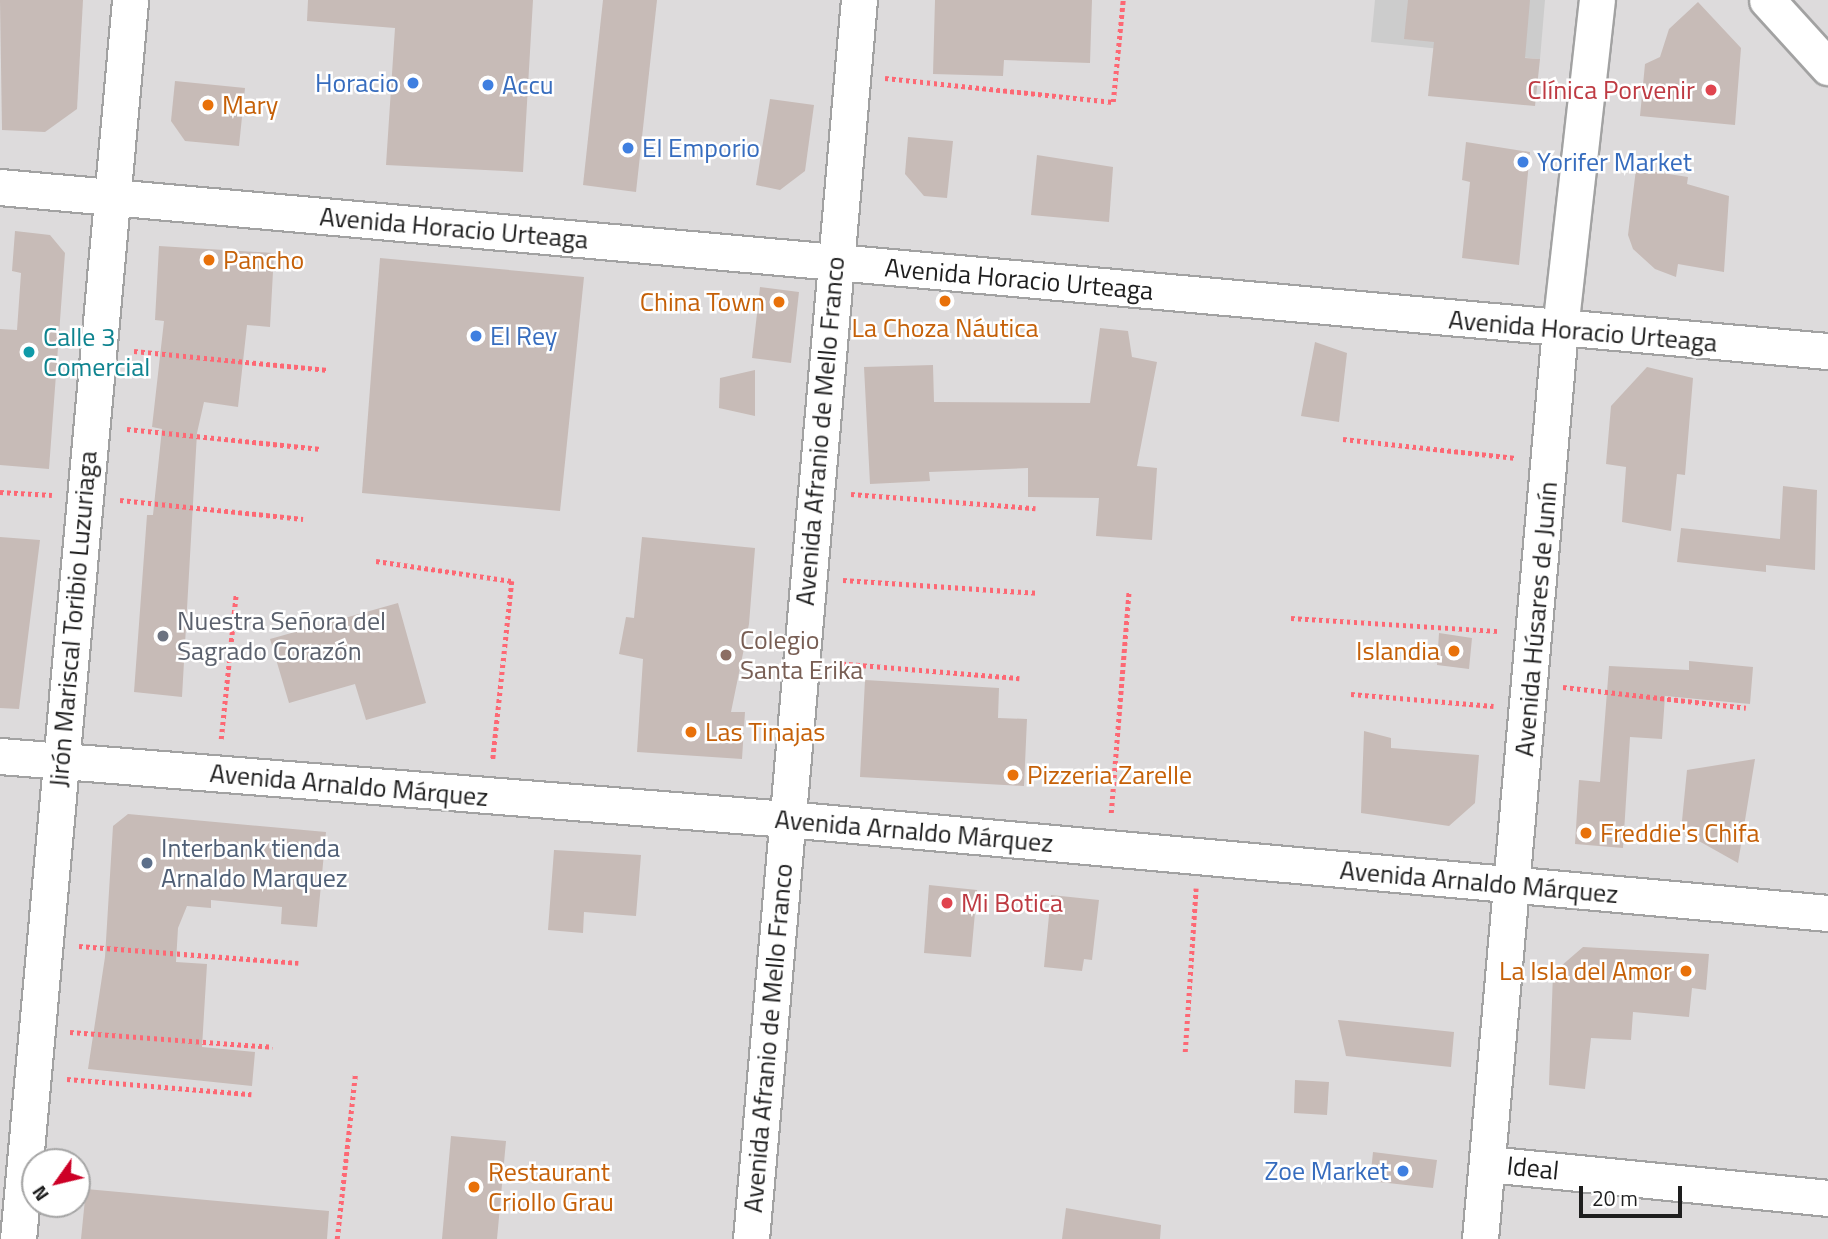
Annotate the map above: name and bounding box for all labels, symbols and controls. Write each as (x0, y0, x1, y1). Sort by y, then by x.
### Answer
place label: Horacio (315, 67, 399, 99)
place label: Accu (502, 69, 554, 101)
place label: Clínica Porvenir (1527, 74, 1695, 106)
marker: Horacio (405, 75, 421, 91)
marker: Accu (480, 77, 496, 93)
marker: Clínica Porvenir (1701, 80, 1721, 100)
place label: Mary (222, 89, 278, 121)
marker: Mary (200, 97, 216, 113)
place label: El Emporio (642, 132, 760, 164)
marker: El Emporio (620, 140, 636, 156)
place label: Yorifer Market (1537, 146, 1692, 178)
marker: Yorifer Market (1515, 154, 1531, 170)
street label: Avenida Horacio Urteaga (318, 201, 590, 255)
place label: Pancho (223, 244, 304, 276)
marker: Pancho (201, 252, 217, 268)
street label: Avenida Horacio Urteaga (883, 252, 1155, 306)
street label: Avenida Afranio de Mello Franco (789, 255, 851, 607)
place label: China Town (640, 286, 765, 318)
marker: La Choza Náutica (937, 293, 953, 309)
marker: China Town (771, 294, 787, 310)
street label: Avenida Horacio Urteaga (1447, 304, 1719, 358)
place label: La Choza Náutica (851, 312, 1039, 344)
place label: El Rey (490, 320, 557, 352)
place label: Calle 3 Comercial (43, 321, 150, 382)
marker: El Rey (468, 328, 484, 344)
marker: Calle 3 Comercial (21, 344, 37, 360)
street label: Jirón Mariscal Toribio Luzuriaga (43, 450, 103, 788)
street label: Avenida Húsares de Junín (1508, 480, 1564, 758)
place label: Nuestra Señora del Sagrado Corazón (177, 605, 386, 666)
place label: Colegio Santa Erika (740, 624, 863, 686)
marker: Nuestra Señora del Sagrado Corazón (155, 628, 171, 644)
place label: Islandia (1356, 635, 1440, 667)
marker: Islandia (1446, 643, 1462, 659)
marker: Colegio Santa Erika (718, 647, 734, 663)
place label: Las Tinajas (705, 716, 825, 748)
marker: Las Tinajas (683, 724, 699, 740)
street label: Avenida Arnaldo Márquez (209, 757, 489, 813)
place label: Pizzeria Zarelle (1027, 759, 1192, 791)
marker: Pizzeria Zarelle (1005, 767, 1021, 783)
street label: Avenida Arnaldo Márquez (774, 803, 1054, 859)
place label: Freddie's Chifa (1600, 817, 1760, 849)
marker: Freddie's Chifa (1578, 825, 1594, 841)
place label: Interbank tienda Arnaldo Marquez (161, 832, 348, 894)
street label: Avenida Arnaldo Márquez (1339, 854, 1619, 910)
marker: Interbank tienda Arnaldo Marquez (139, 855, 155, 871)
street label: Avenida Afranio de Mello Franco (737, 862, 799, 1214)
place label: Mi Botica (961, 887, 1063, 919)
marker: Mi Botica (939, 895, 955, 911)
place label: La Isla del Amor (1499, 955, 1672, 987)
marker: La Isla del Amor (1678, 963, 1694, 979)
north arrow (21, 1148, 91, 1218)
street label: Ideal (1505, 1150, 1561, 1186)
place label: Zoe Market (1265, 1155, 1389, 1187)
place label: Restaurant Criollo Grau (488, 1156, 614, 1218)
marker: Zoe Market (1395, 1163, 1411, 1179)
scale bar (1583, 1172, 1686, 1216)
marker: Restaurant Criollo Grau (466, 1179, 482, 1195)
text: N (24, 1180, 56, 1207)
text: 20 m (1592, 1182, 1638, 1214)

